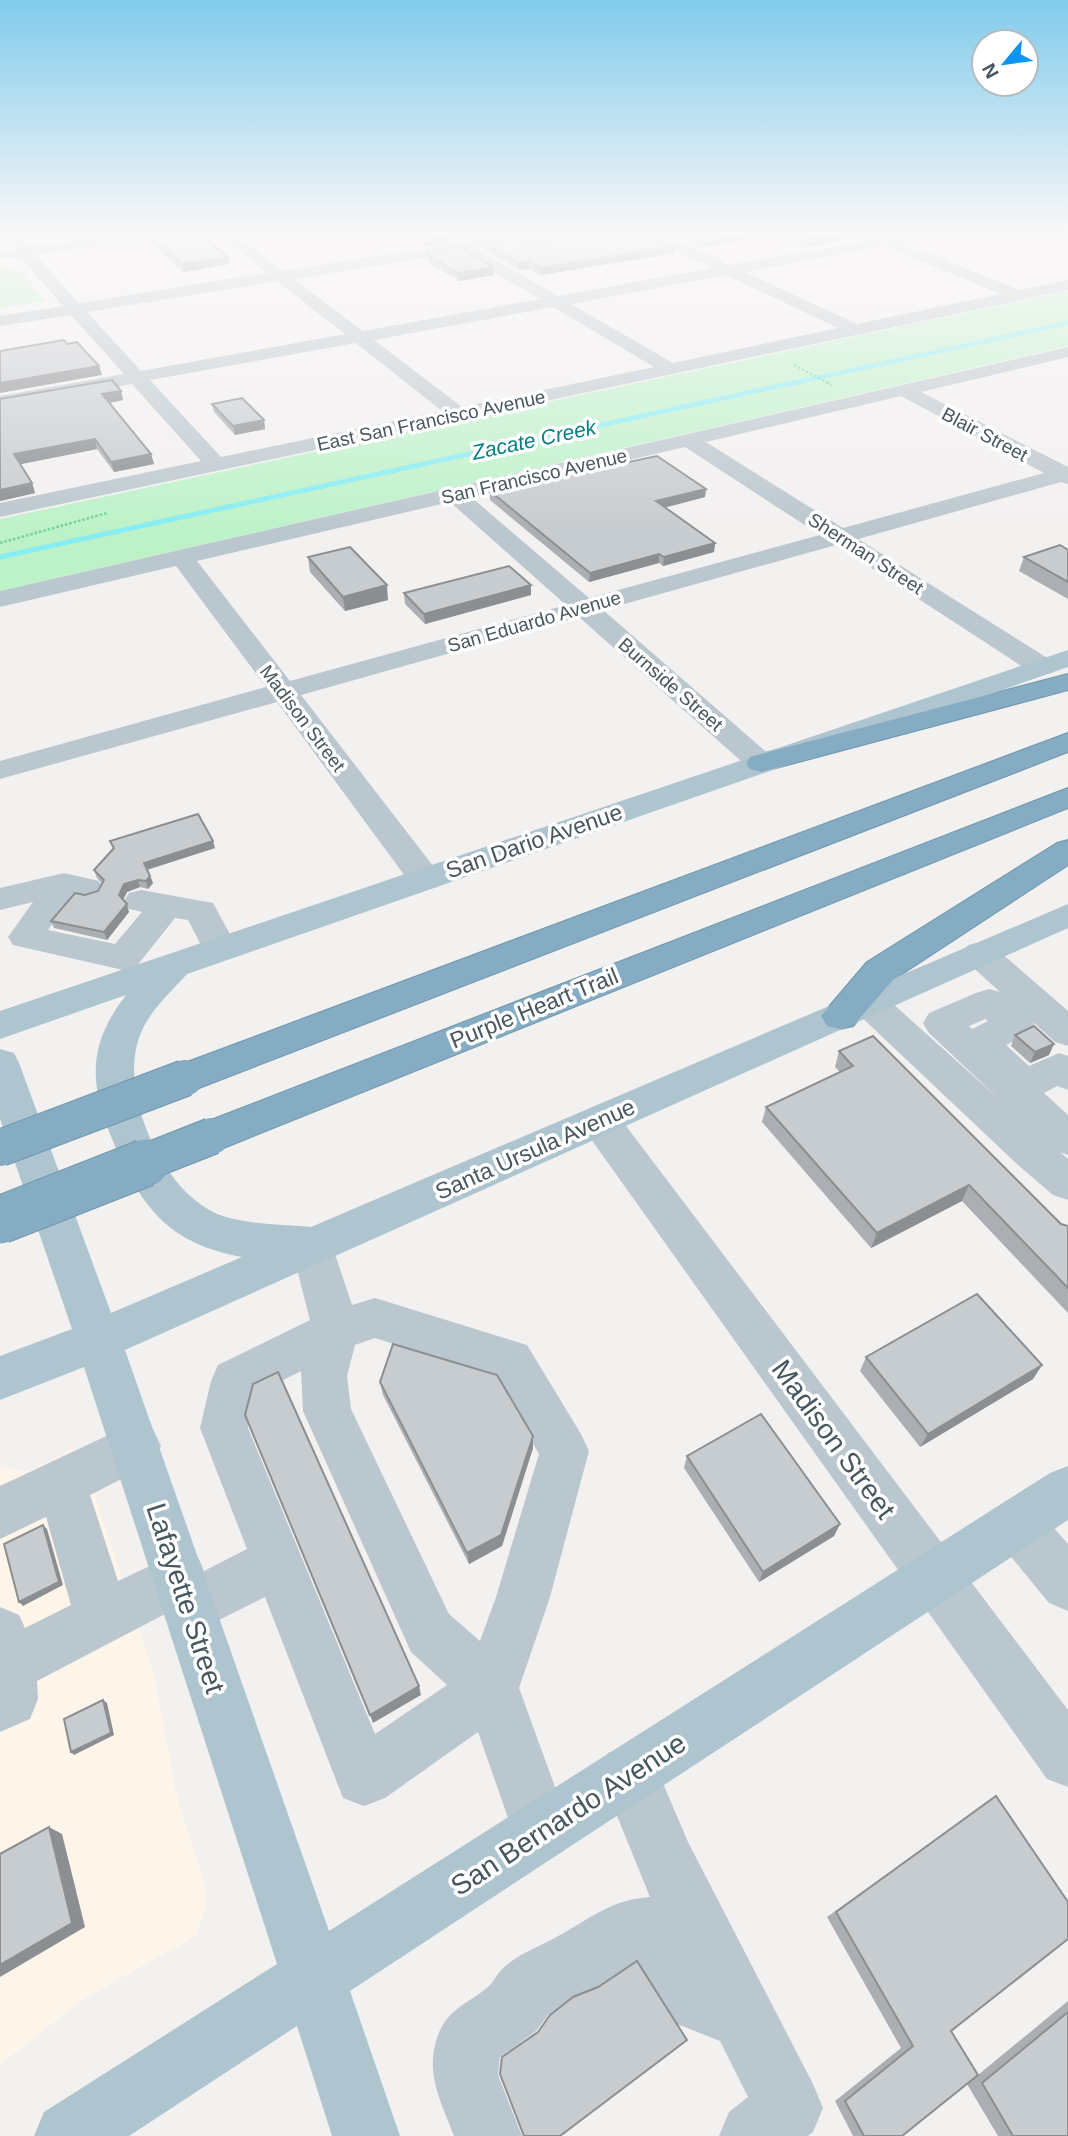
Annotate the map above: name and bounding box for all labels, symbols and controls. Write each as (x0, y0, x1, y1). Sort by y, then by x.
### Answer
north arrow (970, 28, 1040, 98)
text: N (978, 60, 1003, 82)
street label: East San Francisco Avenue (315, 386, 547, 455)
street label: Blair Street (938, 403, 1032, 466)
water label: Zacate Creek (469, 415, 599, 464)
street label: San Francisco Avenue (439, 445, 629, 508)
street label: Sherman Street (804, 508, 928, 599)
street label: San Eduardo Avenue (445, 587, 623, 656)
street label: Burnside Street (614, 633, 728, 736)
street label: Madison Street (256, 661, 350, 776)
street label: San Dario Avenue (442, 799, 626, 883)
street label: Purple Heart Trail (446, 962, 622, 1054)
street label: Santa Ursula Avenue (431, 1093, 639, 1205)
street label: Madison Street (766, 1354, 902, 1525)
street label: Lafayette Street (140, 1499, 231, 1697)
street label: San Bernardo Avenue (445, 1727, 691, 1902)

